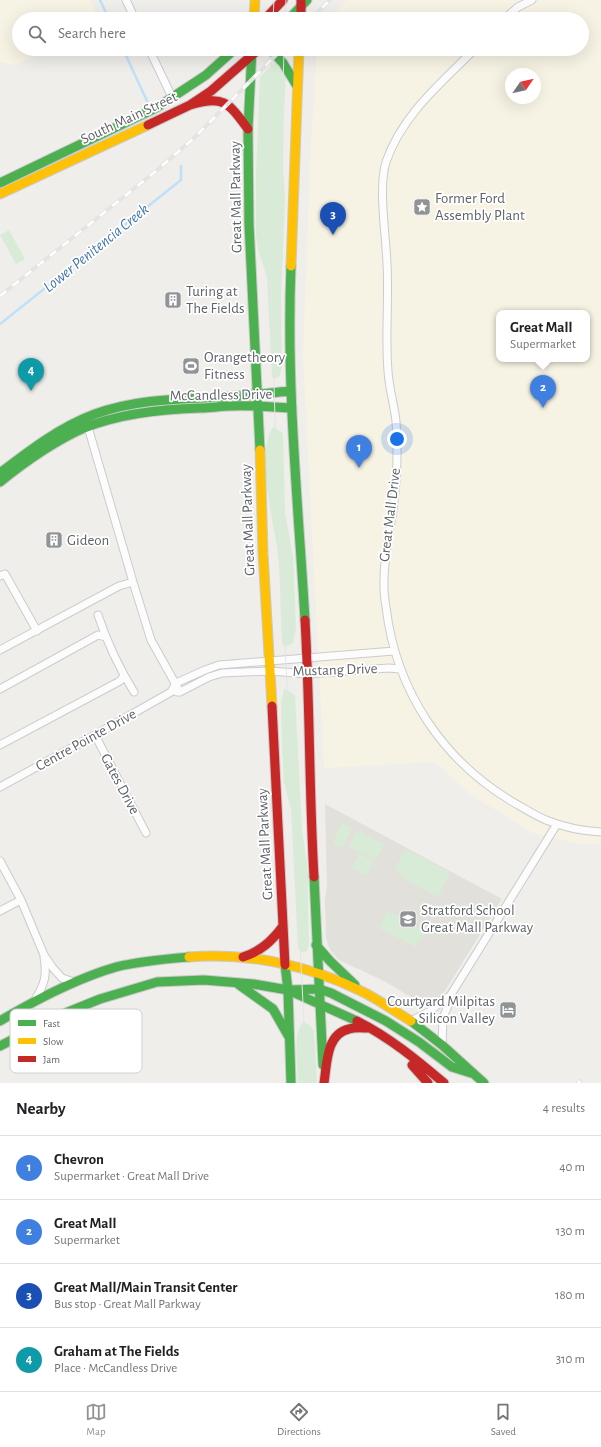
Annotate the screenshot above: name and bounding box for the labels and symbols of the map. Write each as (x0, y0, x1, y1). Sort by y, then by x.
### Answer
north arrow (505, 68, 541, 104)
street label: South Main Street (78, 89, 180, 147)
street label: Great Mall Parkway (228, 140, 244, 253)
place label: Former Ford Assembly Plant (435, 191, 525, 223)
place icon: Former Ford Assembly Plant (412, 197, 432, 217)
water label: Lower Penitencia Creek (40, 201, 152, 295)
pin: 3 (320, 202, 346, 235)
place label: Turing at The Fields (186, 284, 244, 316)
building icon: Turing at The Fields (163, 290, 183, 310)
place label: Orangetheory Fitness (204, 350, 286, 382)
sports icon: Orangetheory Fitness (181, 356, 201, 376)
pin: 4 (18, 358, 44, 391)
pin: 2 (530, 375, 556, 408)
street label: McCandless Drive (169, 387, 273, 403)
your location (387, 429, 407, 449)
pin: 1 (346, 435, 372, 468)
street label: Great Mall Parkway (239, 463, 257, 576)
street label: Great Mall Drive (377, 467, 403, 563)
building icon: Gideon (44, 530, 64, 550)
place label: Gideon (67, 533, 109, 548)
street label: Mustang Drive (292, 661, 378, 679)
street label: Centre Pointe Drive (33, 706, 139, 774)
street label: Gates Drive (98, 751, 142, 817)
street label: Great Mall Parkway (255, 787, 275, 900)
place label: Stratford School Great Mall Parkway (421, 903, 534, 935)
school or university icon: Stratford School Great Mall Parkway (398, 909, 418, 929)
place label: Courtyard Milpitas Silicon Valley (387, 994, 496, 1026)
hotel icon: Courtyard Milpitas Silicon Valley (498, 1000, 518, 1020)
legend (10, 1009, 142, 1073)
text: Fast (43, 1018, 61, 1029)
text: Slow (43, 1036, 64, 1047)
text: Jam (43, 1054, 60, 1065)

